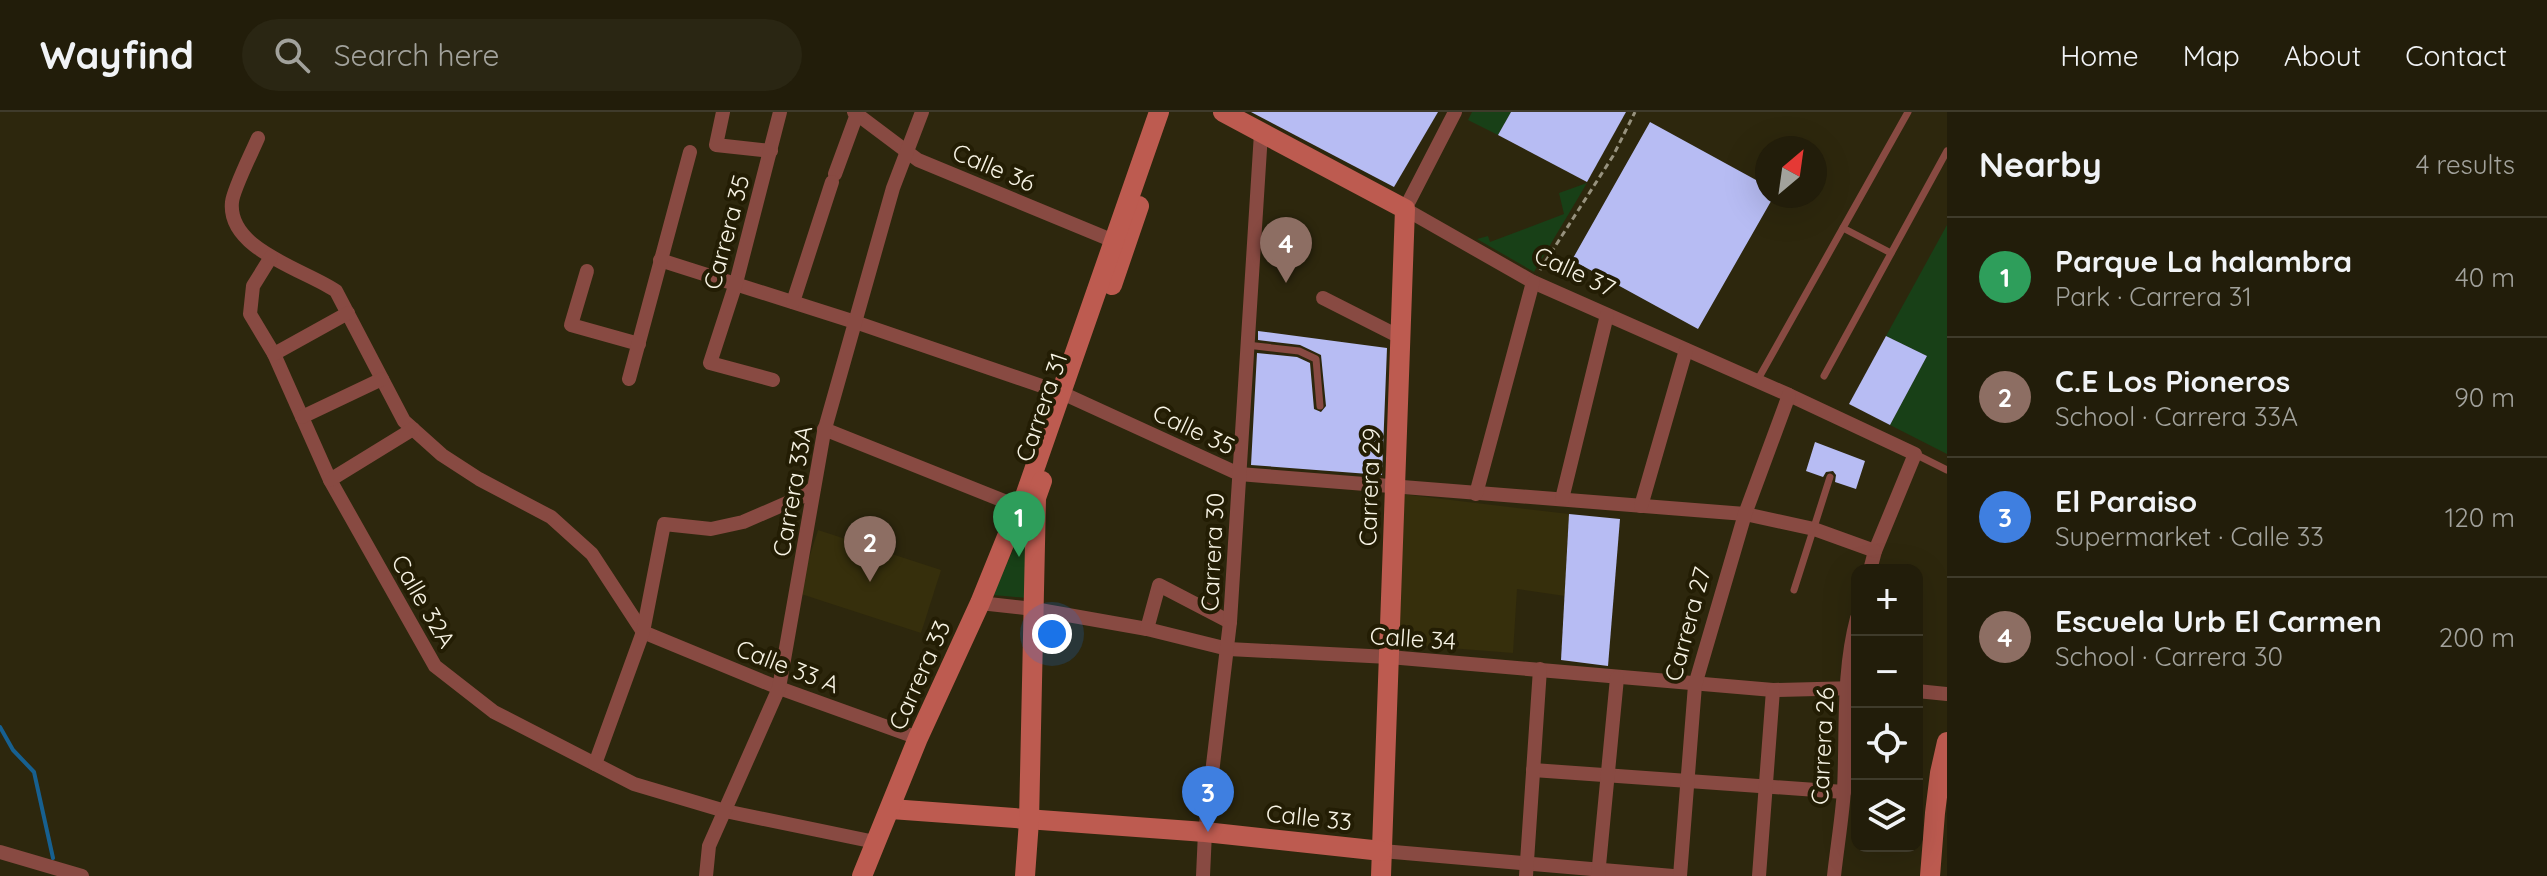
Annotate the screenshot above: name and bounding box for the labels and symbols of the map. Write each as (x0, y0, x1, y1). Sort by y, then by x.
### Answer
street label: Calle 36 (948, 136, 1040, 198)
north arrow (1755, 136, 1827, 208)
street label: Carrera 35 (696, 171, 756, 293)
pin: 4 (1260, 217, 1312, 283)
street label: Calle 37 (1530, 239, 1620, 303)
street label: Carrera 31 (1008, 349, 1074, 465)
street label: Calle 35 (1148, 397, 1240, 461)
street label: Carrera 33A (766, 423, 818, 559)
street label: Carrera 29 (1352, 427, 1386, 547)
pin: 1 (993, 491, 1045, 557)
street label: Carrera 30 (1194, 492, 1230, 612)
pin: 2 (844, 516, 896, 582)
street label: Calle 32A (385, 549, 463, 653)
street label: Carrera 27 (1657, 564, 1717, 684)
your location (1032, 614, 1072, 654)
street label: Carrera 33 (882, 615, 956, 735)
street label: Calle 34 (1369, 620, 1457, 656)
street label: Calle 33 A (732, 633, 844, 699)
street label: Carrera 26 (1804, 686, 1840, 806)
pin: 3 (1182, 766, 1234, 832)
street label: Calle 33 (1265, 798, 1353, 836)

